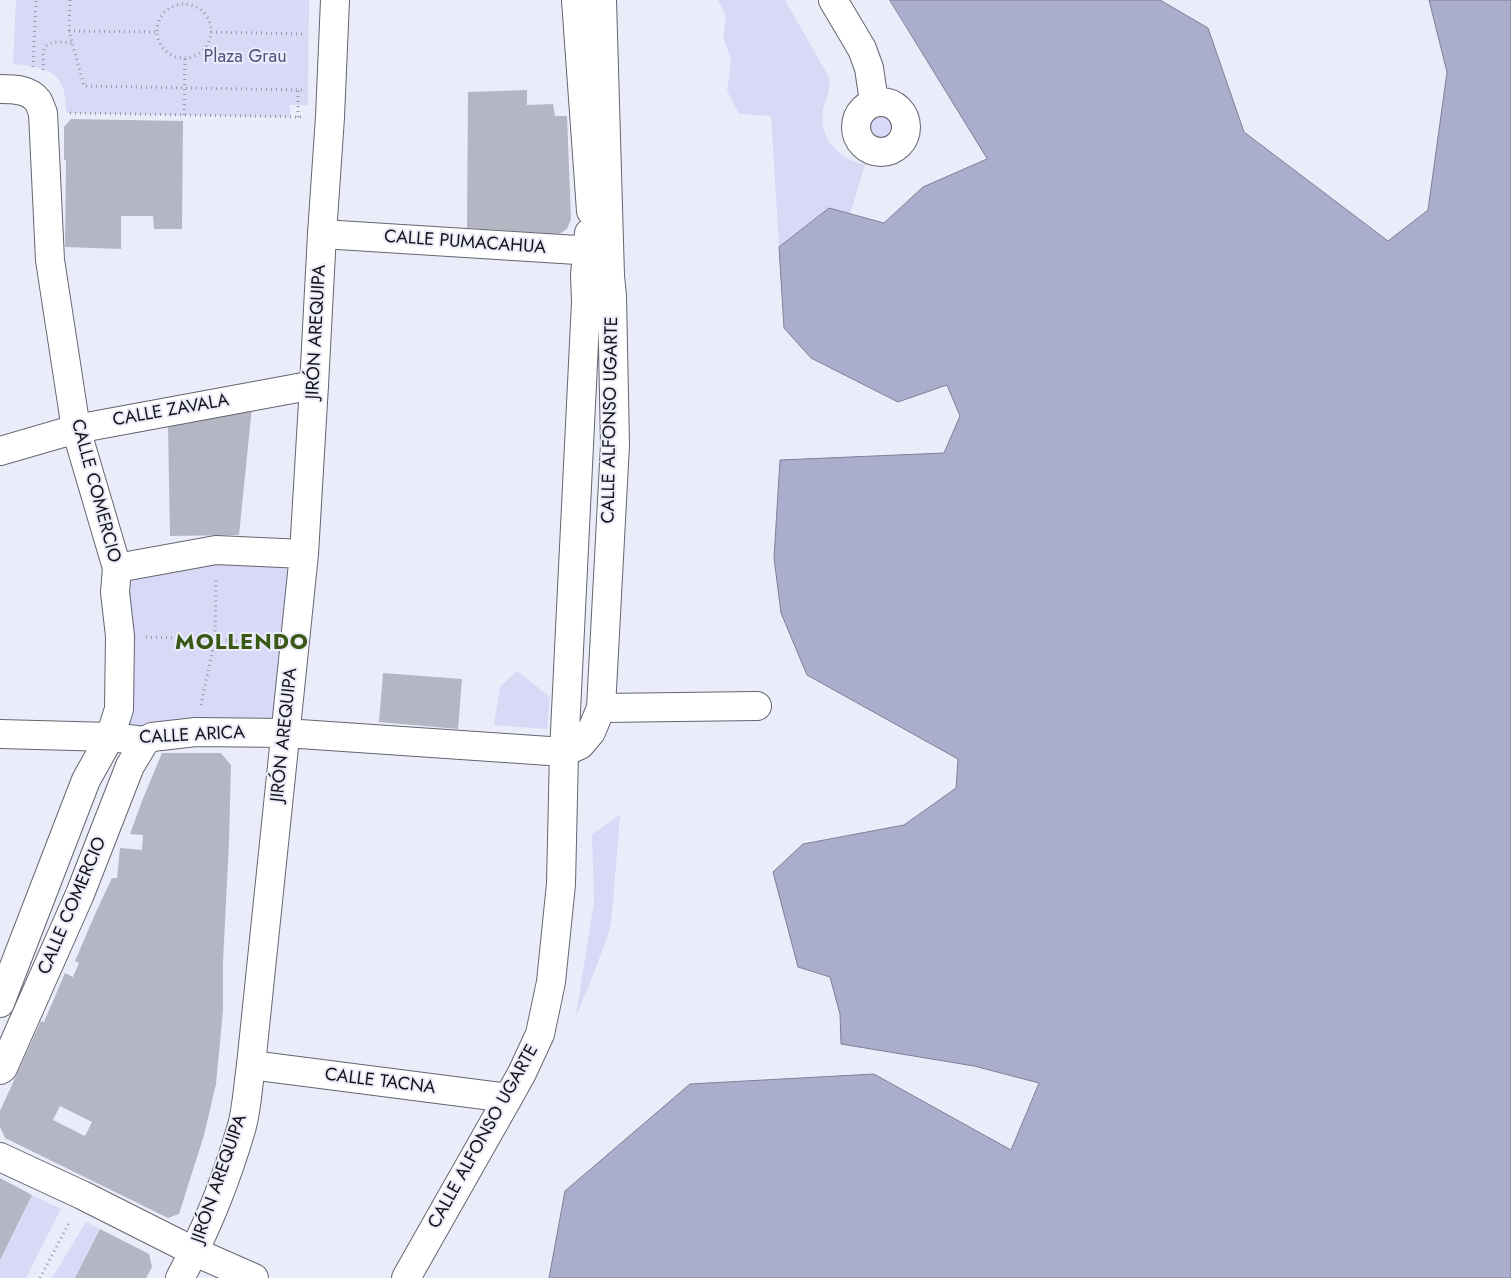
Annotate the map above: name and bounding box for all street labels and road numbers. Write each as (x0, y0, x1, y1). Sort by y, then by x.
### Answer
street label: CALLE PUMACAHUA (383, 227, 547, 259)
street label: JIRÓN AREQUIPA (303, 264, 331, 400)
street label: CALLE ALFONSO UGARTE (598, 316, 624, 524)
street label: CALLE ZAVALA (111, 390, 231, 432)
street label: CALLE COMERCIO (65, 417, 125, 565)
street label: JIRÓN AREQUIPA (267, 667, 303, 803)
street label: CALLE ARICA (139, 722, 245, 750)
street label: CALLE COMERCIO (34, 834, 112, 978)
street label: CALLE ALFONSO UGARTE (424, 1041, 544, 1233)
street label: CALLE TACNA (323, 1064, 437, 1100)
street label: JIRÓN AREQUIPA (188, 1112, 252, 1246)

